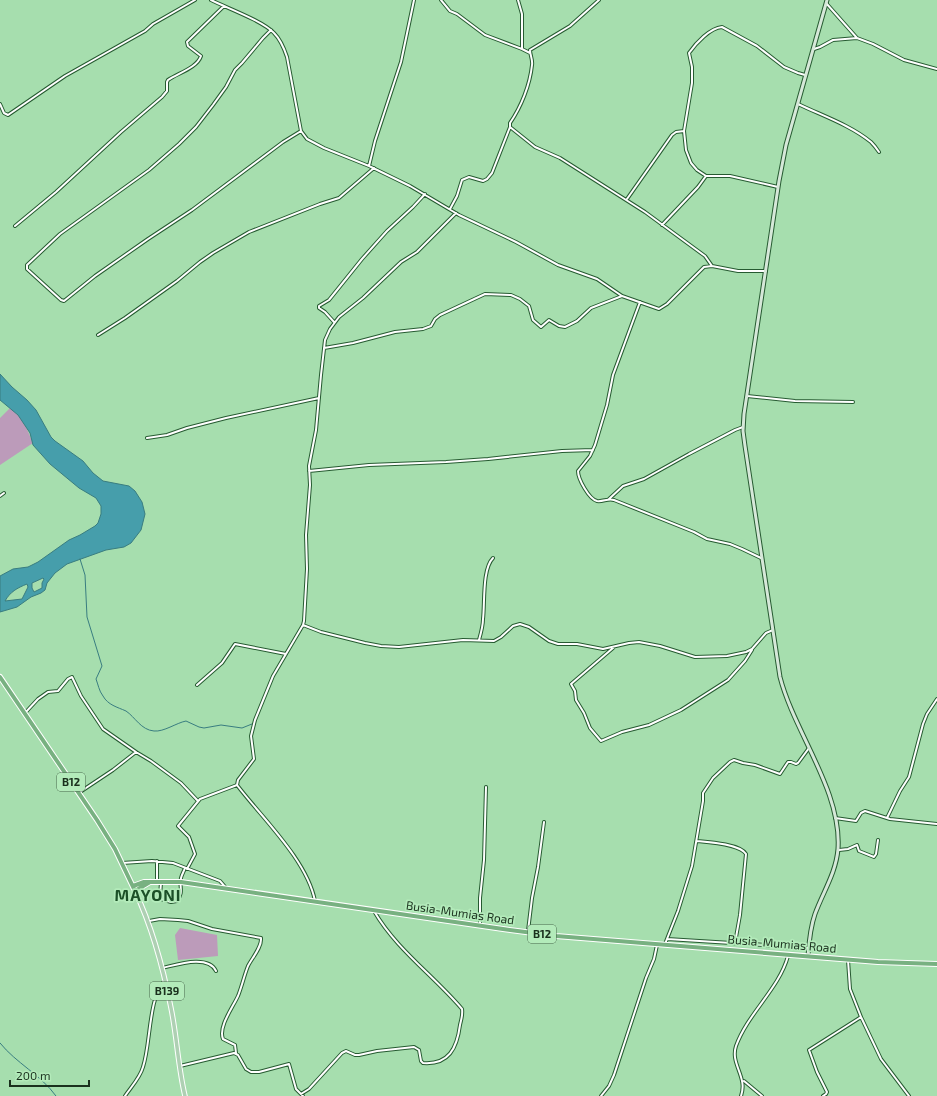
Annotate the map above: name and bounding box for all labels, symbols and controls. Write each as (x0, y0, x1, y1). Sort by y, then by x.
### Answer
road number: B12 (57, 773, 85, 791)
district label: MAYONI (115, 885, 181, 904)
street label: Busia-Mumias Road (405, 897, 515, 927)
road number: B12 (528, 925, 556, 943)
street label: Busia-Mumias Road (727, 931, 837, 955)
road number: B139 (150, 982, 184, 1000)
scale bar (10, 1062, 89, 1088)
text: 200 m (16, 1068, 50, 1082)

